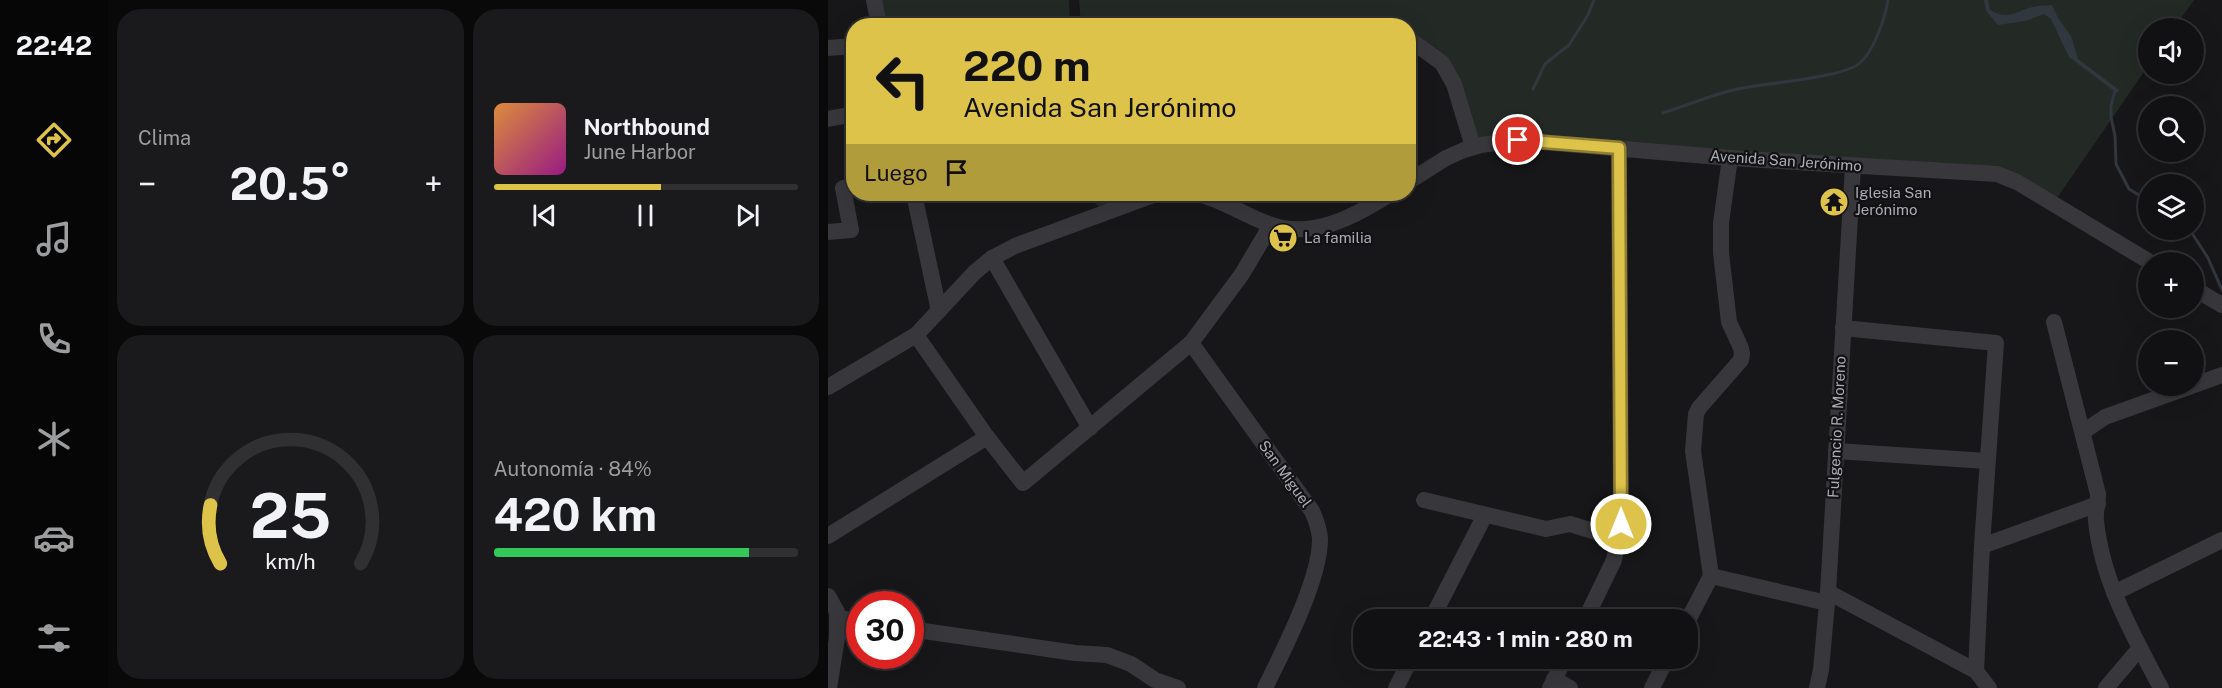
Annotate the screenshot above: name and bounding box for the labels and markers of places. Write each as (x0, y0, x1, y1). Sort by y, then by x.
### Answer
pin (1492, 114, 1543, 165)
place label: Iglesia San Jerónimo (1855, 184, 1931, 218)
temple icon: Iglesia San Jerónimo (1818, 186, 1850, 218)
supermarket icon: La familia (1267, 222, 1299, 254)
place label: La familia (1304, 229, 1372, 246)

